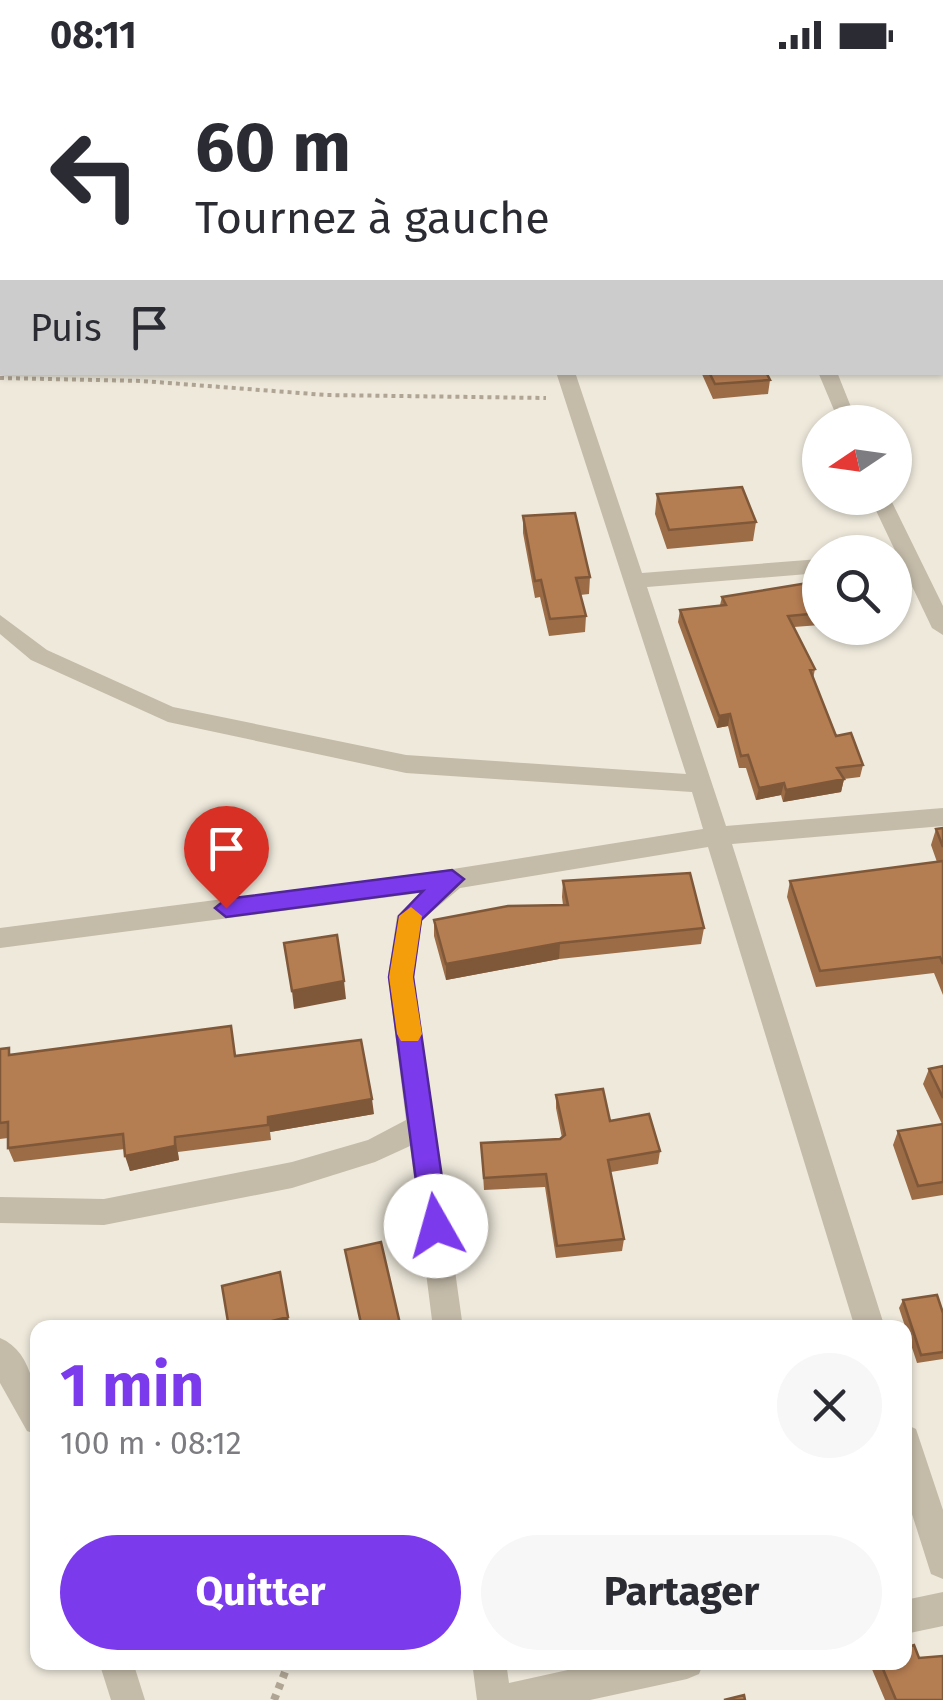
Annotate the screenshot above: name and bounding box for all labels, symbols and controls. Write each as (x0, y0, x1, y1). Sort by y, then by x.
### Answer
text: 08:11 (50, 12, 137, 58)
text: 60 m (195, 106, 351, 190)
icon: left (30, 110, 160, 240)
text: Tournez à gauche (195, 191, 550, 245)
icon: arrive (122, 300, 177, 355)
text: Puis (30, 305, 102, 351)
north arrow (802, 405, 912, 515)
map controls (802, 405, 912, 645)
button: search (802, 535, 912, 645)
pin (184, 806, 269, 909)
icon: arrive (199, 821, 254, 876)
position arrow (384, 1174, 488, 1278)
text: 1 min (60, 1350, 204, 1422)
button: close (777, 1353, 882, 1458)
text: 100 m · 08:12 (60, 1424, 242, 1462)
button: Quitter (60, 1535, 461, 1650)
button: Partager (481, 1535, 882, 1650)

